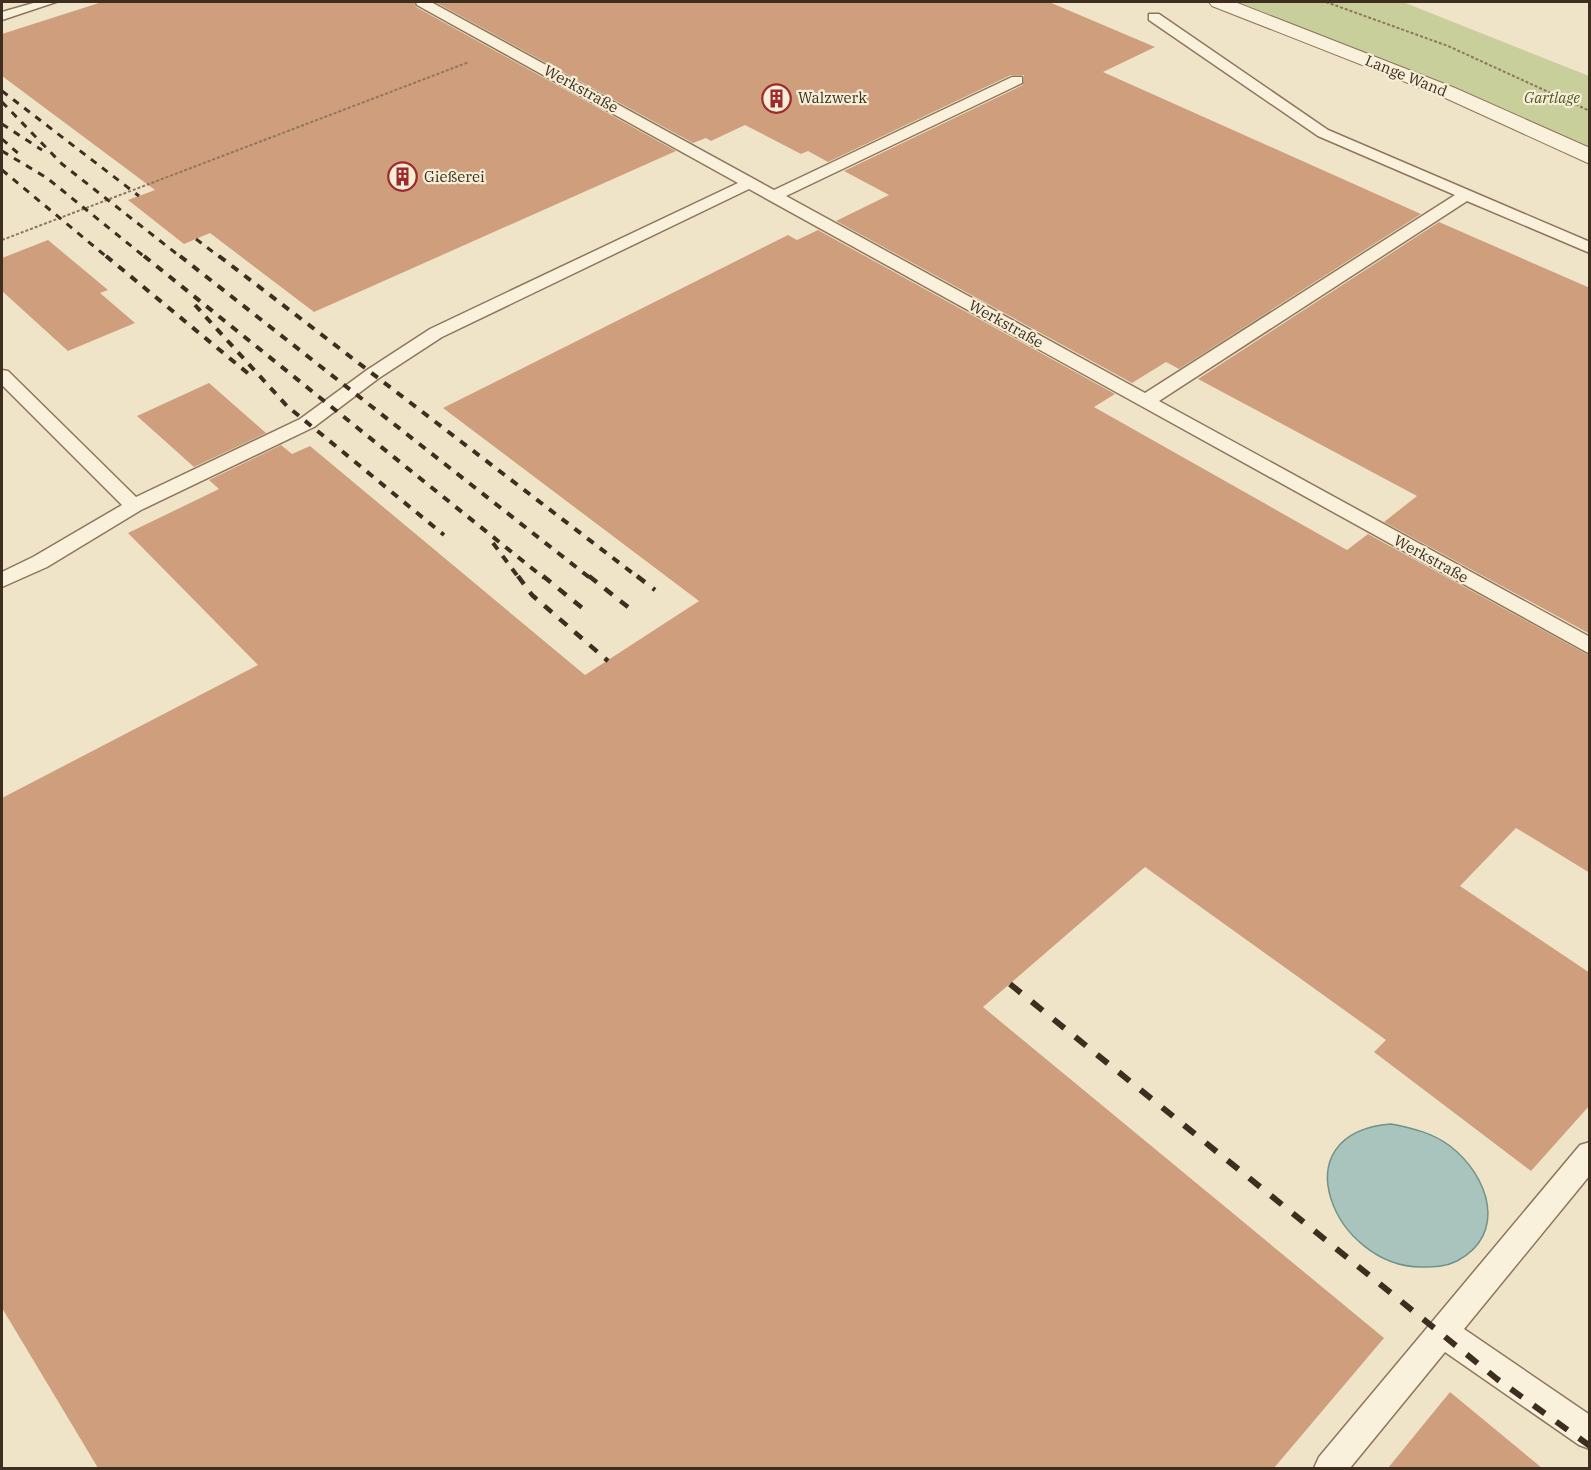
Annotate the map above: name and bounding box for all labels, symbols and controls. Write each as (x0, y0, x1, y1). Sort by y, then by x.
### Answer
street label: Lange Wand (1362, 50, 1450, 101)
street label: Werkstraße (541, 60, 622, 117)
building icon: Walzwerk (761, 82, 793, 114)
place label: Walzwerk (798, 88, 867, 107)
park label: Gartlage (1524, 88, 1580, 107)
building icon: Gießerei (387, 161, 419, 193)
place label: Gießerei (424, 167, 485, 186)
street label: Werkstraße (966, 295, 1047, 352)
street label: Werkstraße (1391, 530, 1472, 587)

